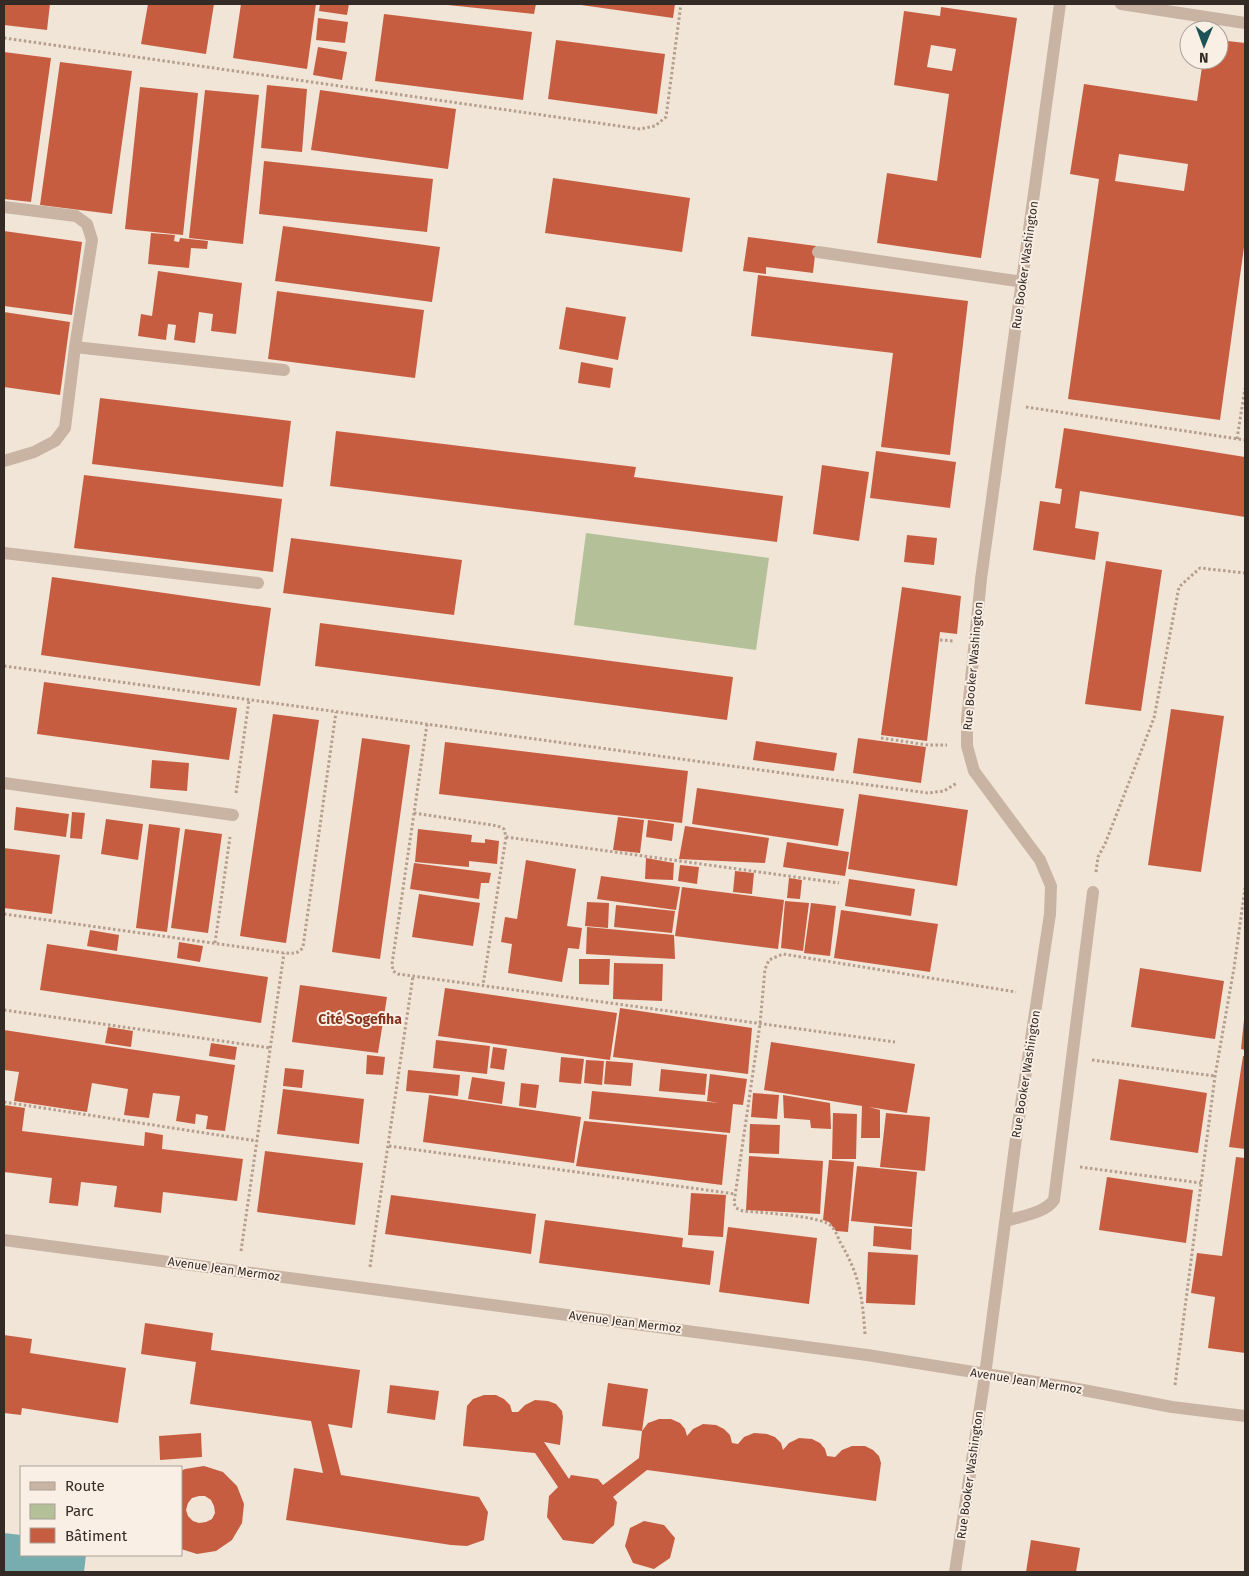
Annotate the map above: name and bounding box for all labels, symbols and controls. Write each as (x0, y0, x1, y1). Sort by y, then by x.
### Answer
north arrow (1179, 20, 1229, 70)
text: N (1199, 49, 1209, 66)
street label: Rue Booker Washington (1009, 200, 1041, 330)
street label: Rue Booker Washington (960, 601, 986, 731)
street label: Rue Booker Washington (1009, 1009, 1043, 1139)
district label: Cité Sogefiha (318, 1011, 402, 1028)
street label: Avenue Jean Mermoz (167, 1254, 281, 1284)
street label: Avenue Jean Mermoz (568, 1308, 682, 1336)
street label: Avenue Jean Mermoz (969, 1365, 1083, 1397)
street label: Rue Booker Washington (954, 1410, 986, 1540)
legend (20, 1466, 182, 1556)
text: Route (65, 1477, 105, 1495)
text: Parc (65, 1502, 94, 1520)
text: Bâtiment (65, 1527, 128, 1545)

